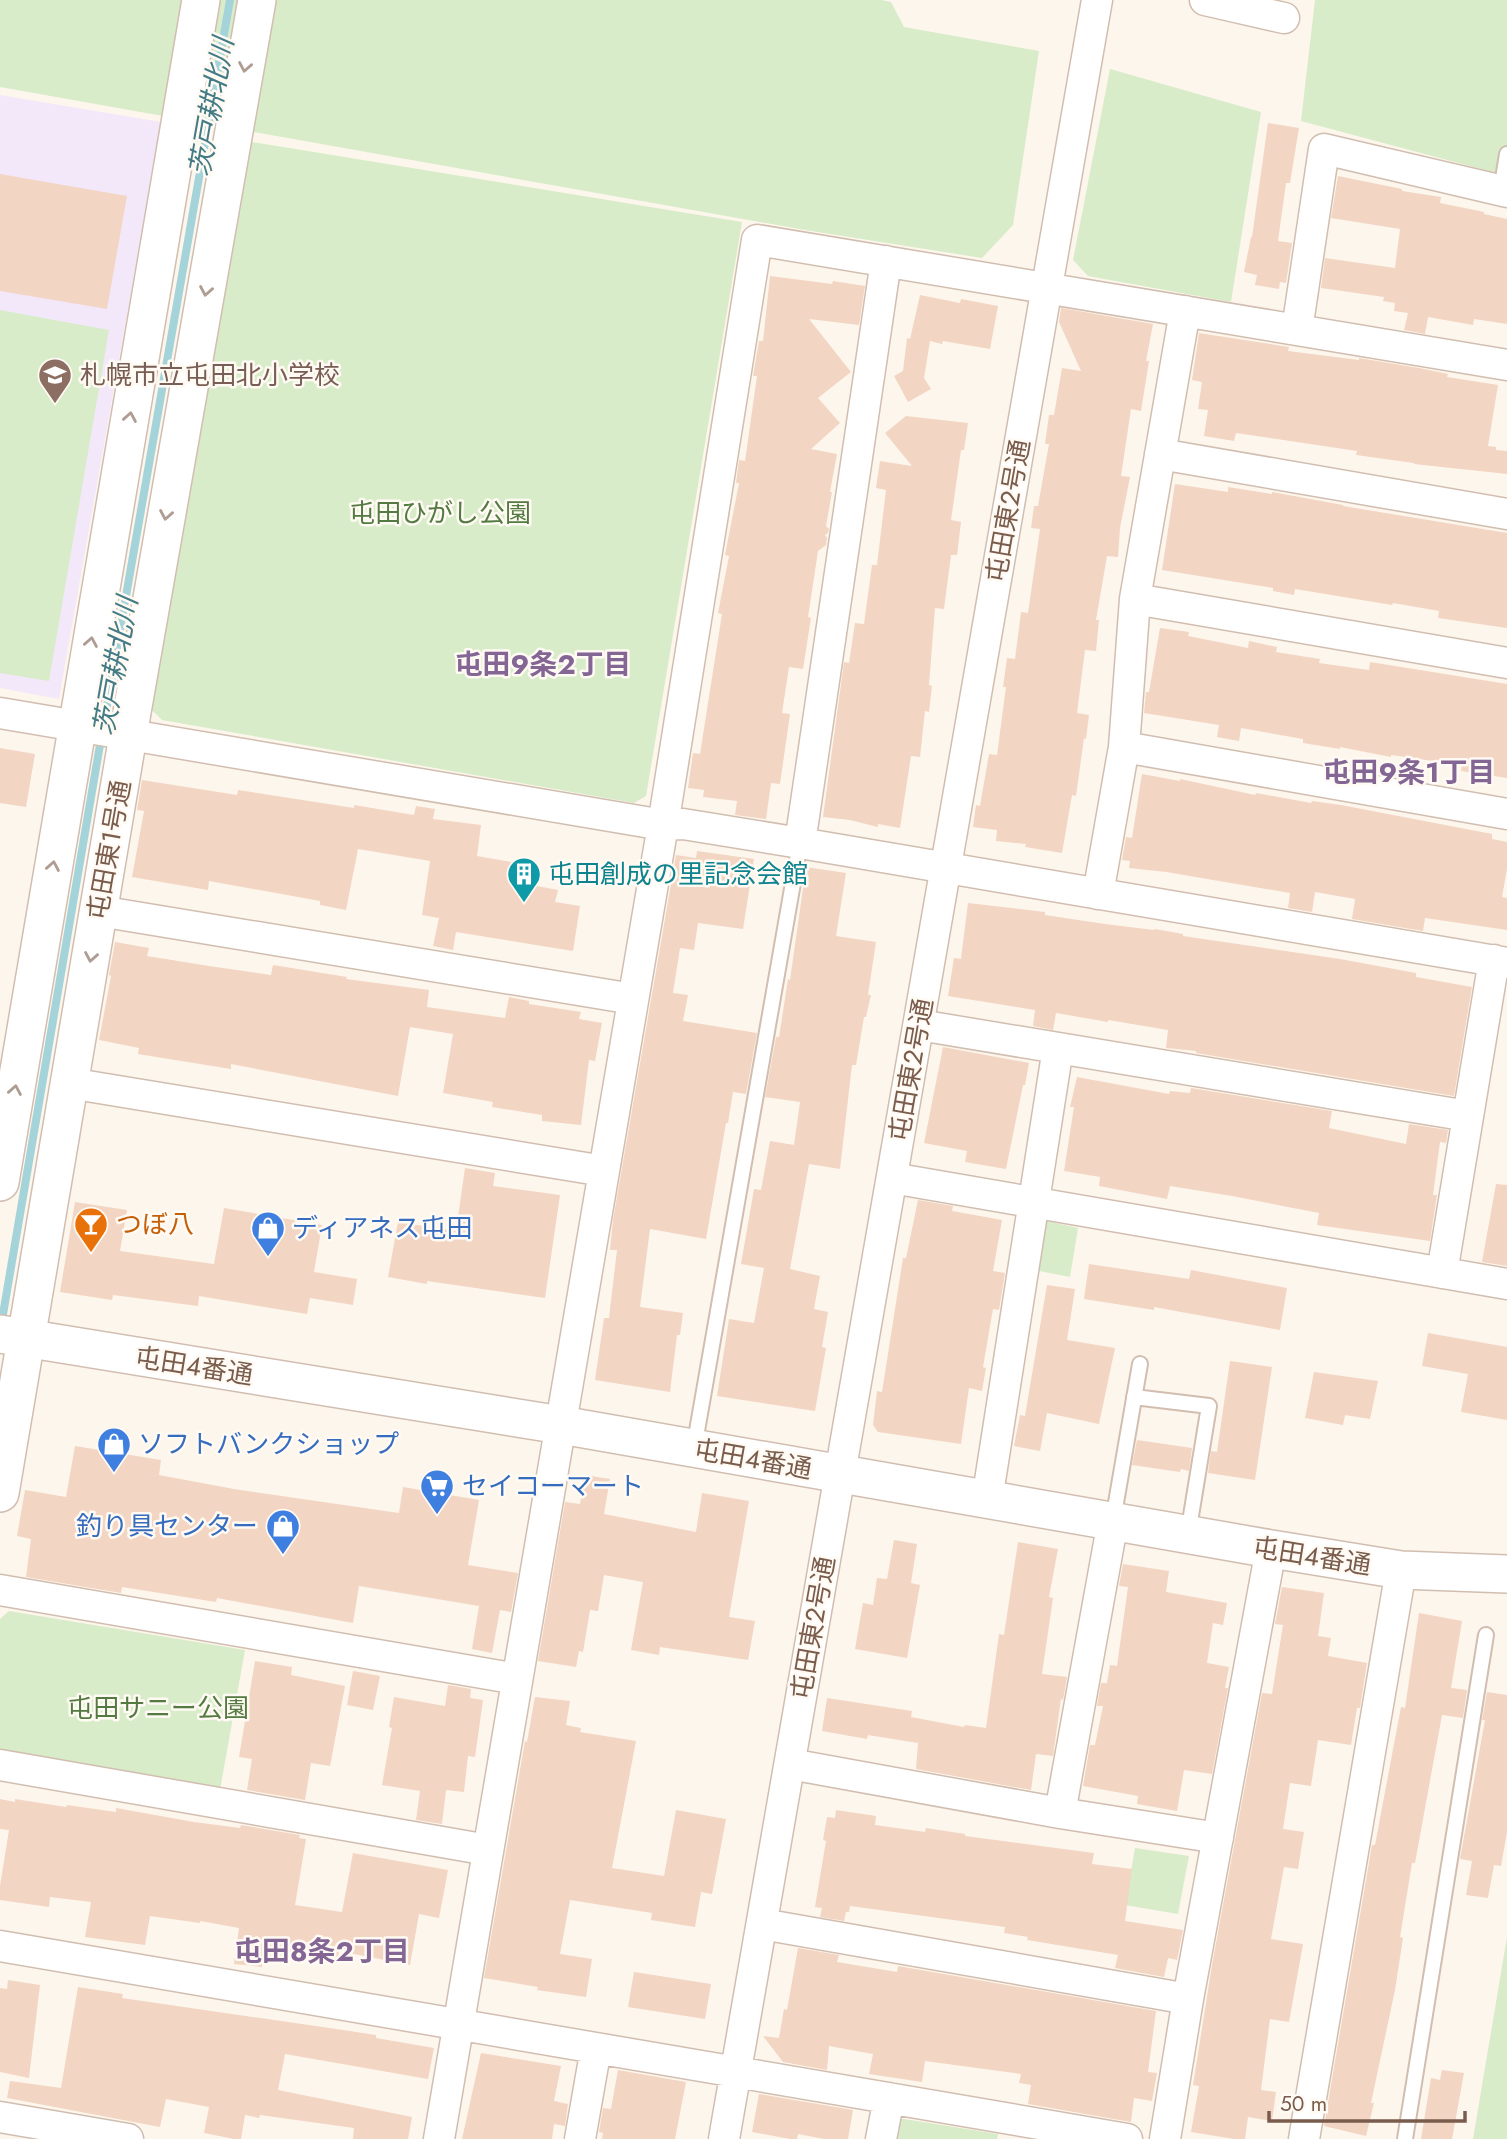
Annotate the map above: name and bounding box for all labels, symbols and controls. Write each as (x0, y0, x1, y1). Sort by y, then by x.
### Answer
water label: 茨戸耕北川 (179, 32, 244, 180)
one-way arrow (238, 61, 253, 73)
one-way arrow (199, 285, 214, 297)
school or university icon: 札幌市立屯田北小学校 (36, 356, 74, 405)
place label: 札幌市立屯田北小学校 (80, 356, 340, 394)
one-way arrow (122, 411, 137, 423)
street label: 屯田東2号通 (977, 436, 1039, 586)
park label: 屯田ひがし公園 (349, 494, 531, 532)
one-way arrow (160, 509, 175, 521)
water label: 茨戸耕北川 (83, 591, 148, 739)
one-way arrow (83, 636, 98, 648)
district label: 屯田9条2丁目 (454, 644, 632, 685)
district label: 屯田9条1丁目 (1323, 752, 1496, 793)
street label: 屯田東1号通 (78, 777, 140, 923)
building icon: 屯田創成の里記念会館 (505, 855, 543, 904)
place label: 屯田創成の里記念会館 (548, 855, 808, 893)
one-way arrow (45, 860, 60, 872)
one-way arrow (84, 951, 99, 963)
street label: 屯田東2号通 (880, 995, 942, 1145)
one-way arrow (7, 1084, 22, 1096)
bar icon: つぼ八 (72, 1205, 110, 1254)
place label: つぼ八 (116, 1205, 194, 1243)
shop icon: ディアネス屯田 (249, 1209, 287, 1258)
place label: ディアネス屯田 (292, 1209, 472, 1247)
street label: 屯田4番通 (132, 1338, 256, 1394)
shop icon: ソフトバンクショップ (95, 1425, 133, 1474)
place label: ソフトバンクショップ (138, 1425, 399, 1463)
street label: 屯田4番通 (691, 1430, 815, 1488)
supermarket icon: セイコーマート (418, 1467, 456, 1516)
place label: セイコーマート (462, 1467, 644, 1505)
place label: 釣り具センター (76, 1507, 258, 1545)
shop icon: 釣り具センター (264, 1507, 302, 1556)
street label: 屯田4番通 (1250, 1528, 1374, 1584)
street label: 屯田東2号通 (782, 1553, 844, 1703)
park label: 屯田サニー公園 (67, 1689, 249, 1727)
district label: 屯田8条2丁目 (234, 1931, 410, 1972)
scale bar (1269, 2080, 1465, 2124)
text: 50 m (1280, 2089, 1327, 2119)

